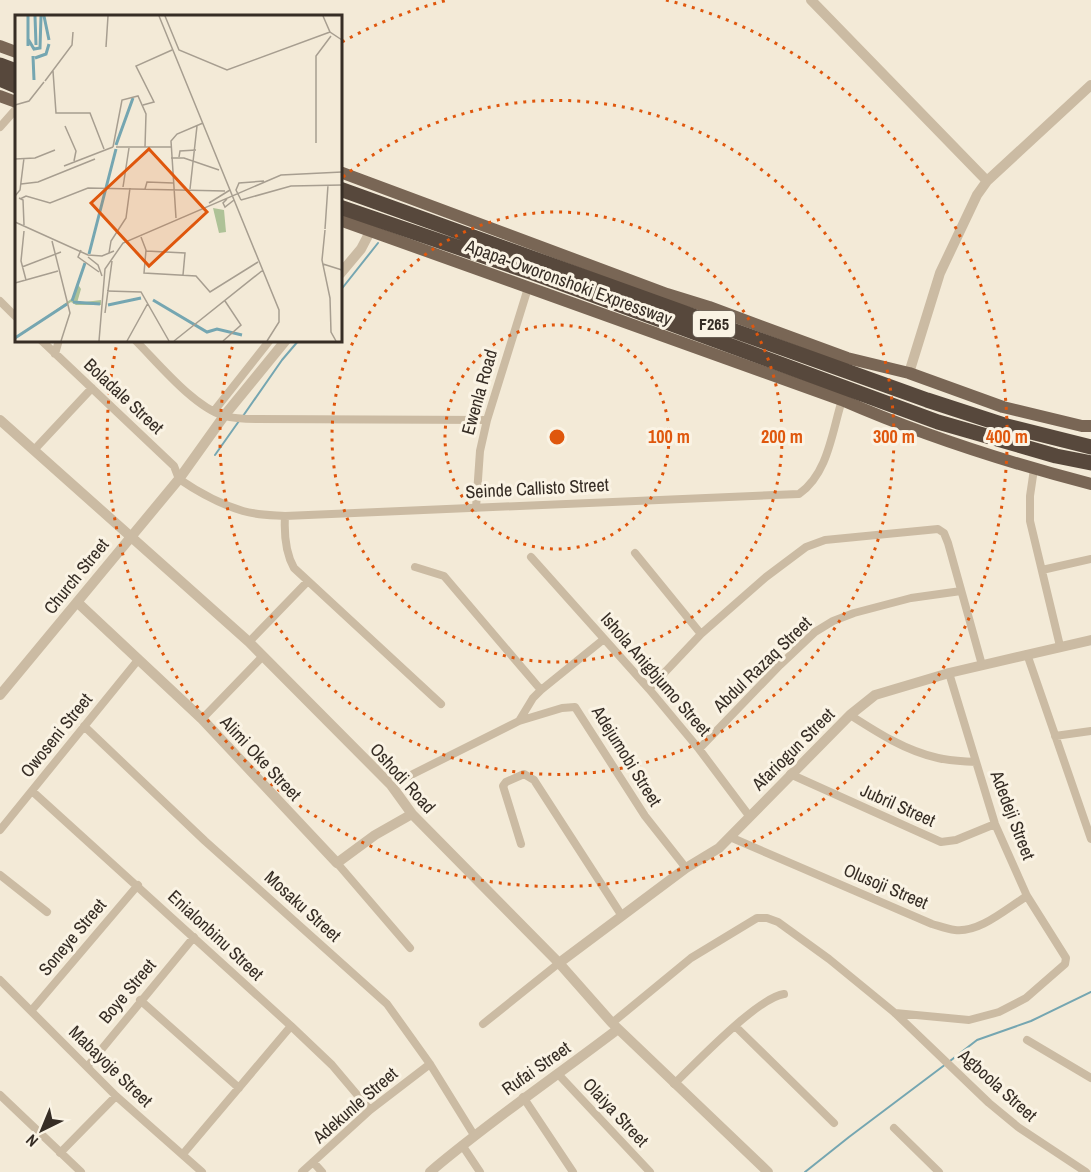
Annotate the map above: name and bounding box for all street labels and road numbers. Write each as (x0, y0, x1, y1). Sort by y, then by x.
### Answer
street label: Apapa-Oworonshoki Expressway (461, 233, 676, 331)
road number: F265 (693, 311, 735, 337)
street label: Ewenla Road (455, 346, 503, 438)
street label: Boladale Street (79, 352, 169, 440)
street label: Seinde Callisto Street (465, 472, 609, 504)
street label: Church Street (38, 533, 114, 619)
street label: Ishola Anigbjumo Street (595, 607, 717, 741)
street label: Abdul Razaq Street (707, 611, 817, 718)
street label: Owoseni Street (14, 688, 98, 782)
street label: Adejumobi Street (586, 700, 668, 811)
street label: Afariogun Street (745, 702, 840, 797)
street label: Alimi Oke Street (214, 709, 307, 806)
street label: Oshodi Road (365, 737, 441, 819)
street label: Adedeji Street (984, 766, 1041, 863)
street label: Jubril Street (857, 777, 939, 833)
street label: Olusoji Street (840, 857, 932, 915)
street label: Mosaku Street (259, 865, 347, 947)
street label: Enialonbinu Street (163, 884, 269, 986)
street label: Soneye Street (32, 893, 112, 981)
street label: Boye Street (93, 953, 161, 1029)
street label: Mabayoje Street (64, 1020, 158, 1112)
street label: Rufai Street (497, 1035, 575, 1101)
street label: Agboola Street (953, 1042, 1043, 1127)
street label: Adekunle Street (306, 1061, 403, 1150)
street label: Olaiya Street (577, 1072, 655, 1152)

